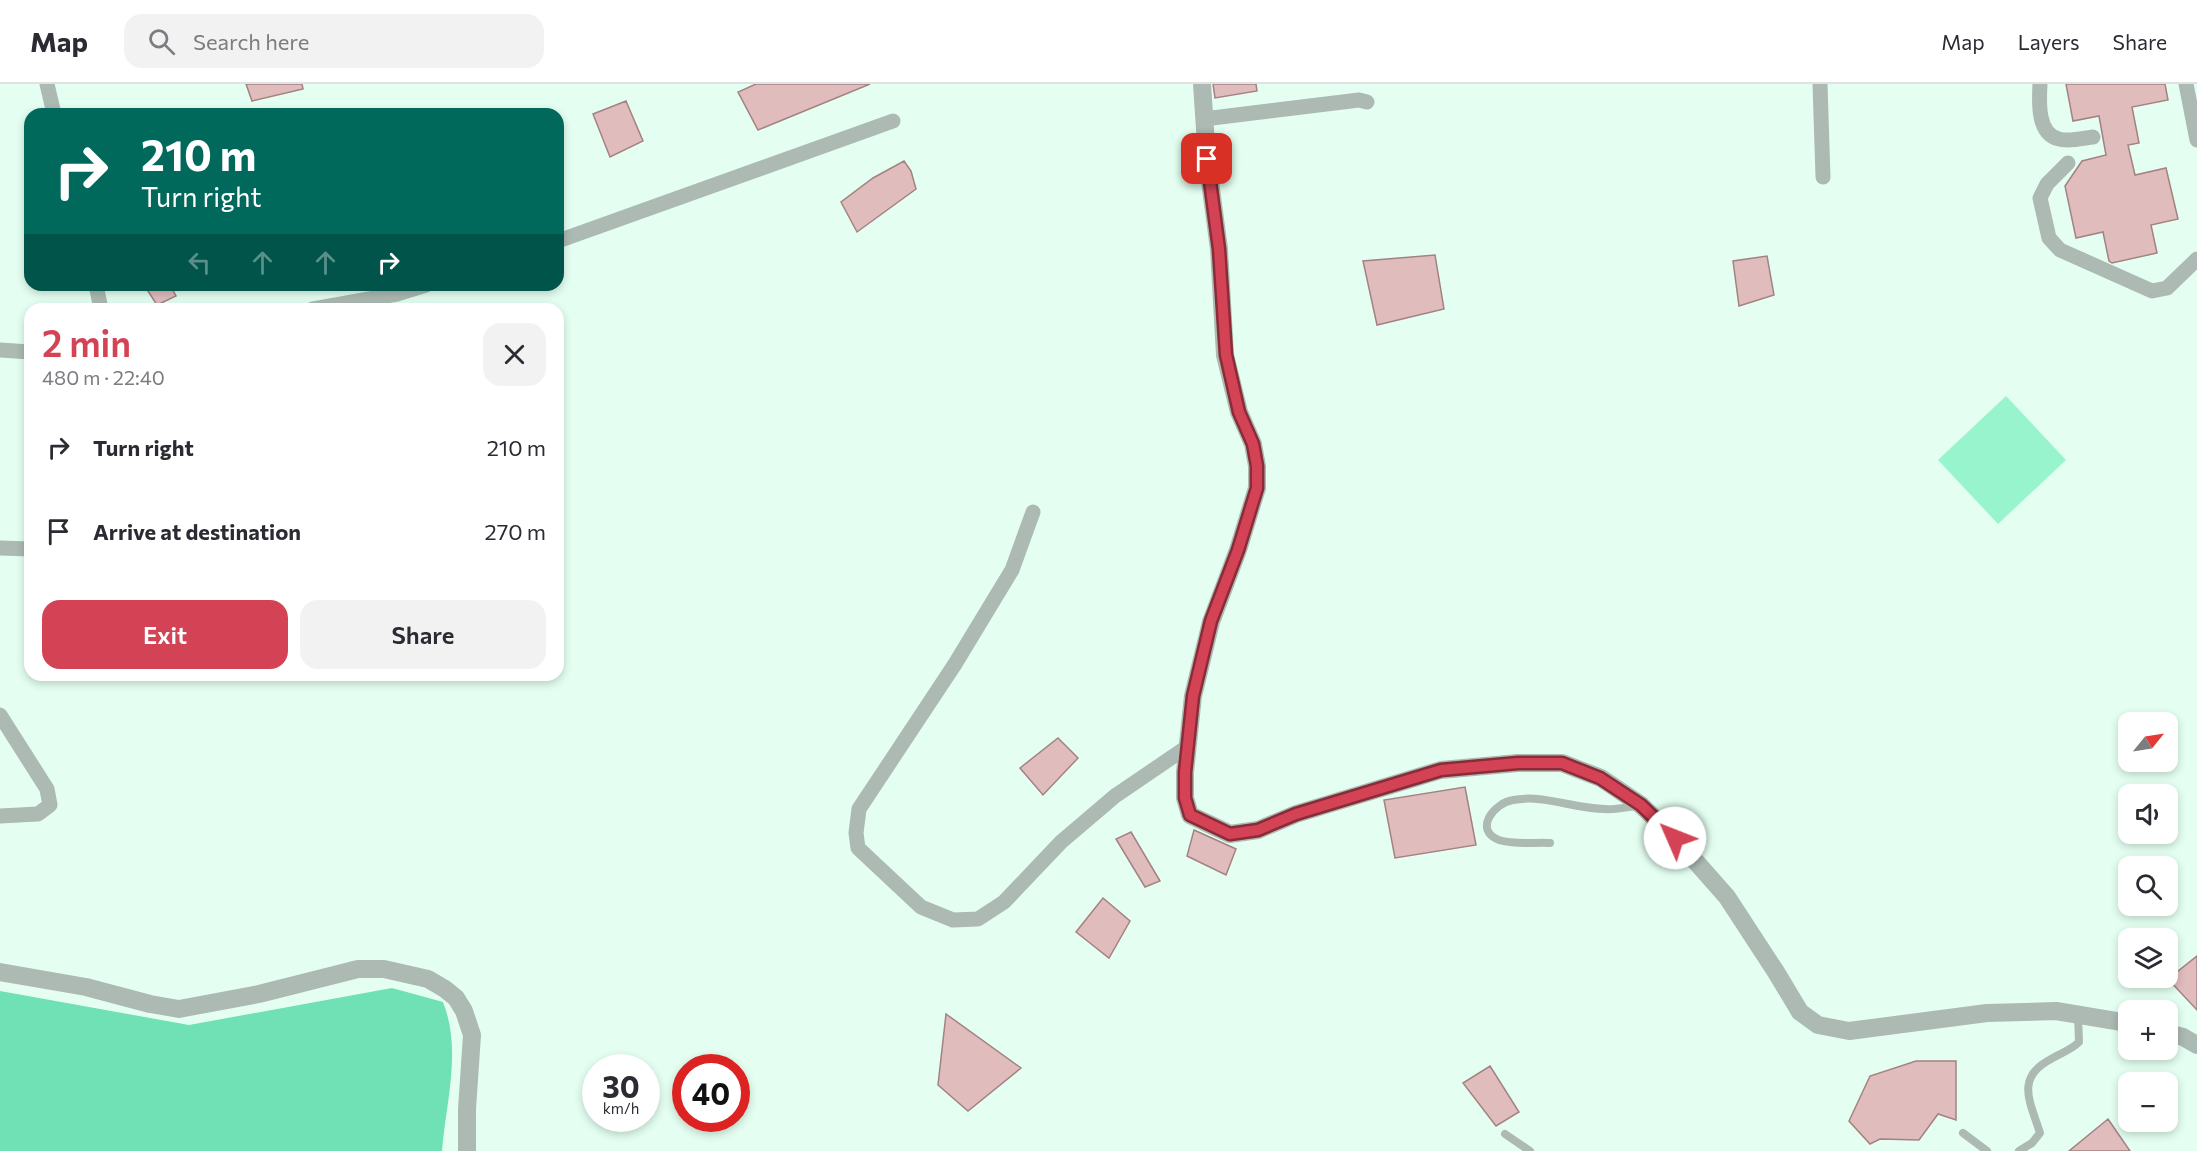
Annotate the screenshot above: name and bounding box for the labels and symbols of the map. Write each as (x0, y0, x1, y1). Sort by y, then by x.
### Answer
pin (1181, 133, 1232, 184)
north arrow (2118, 712, 2178, 772)
position arrow (1643, 806, 1707, 870)
speed limit sign: 40 (672, 1054, 750, 1132)

